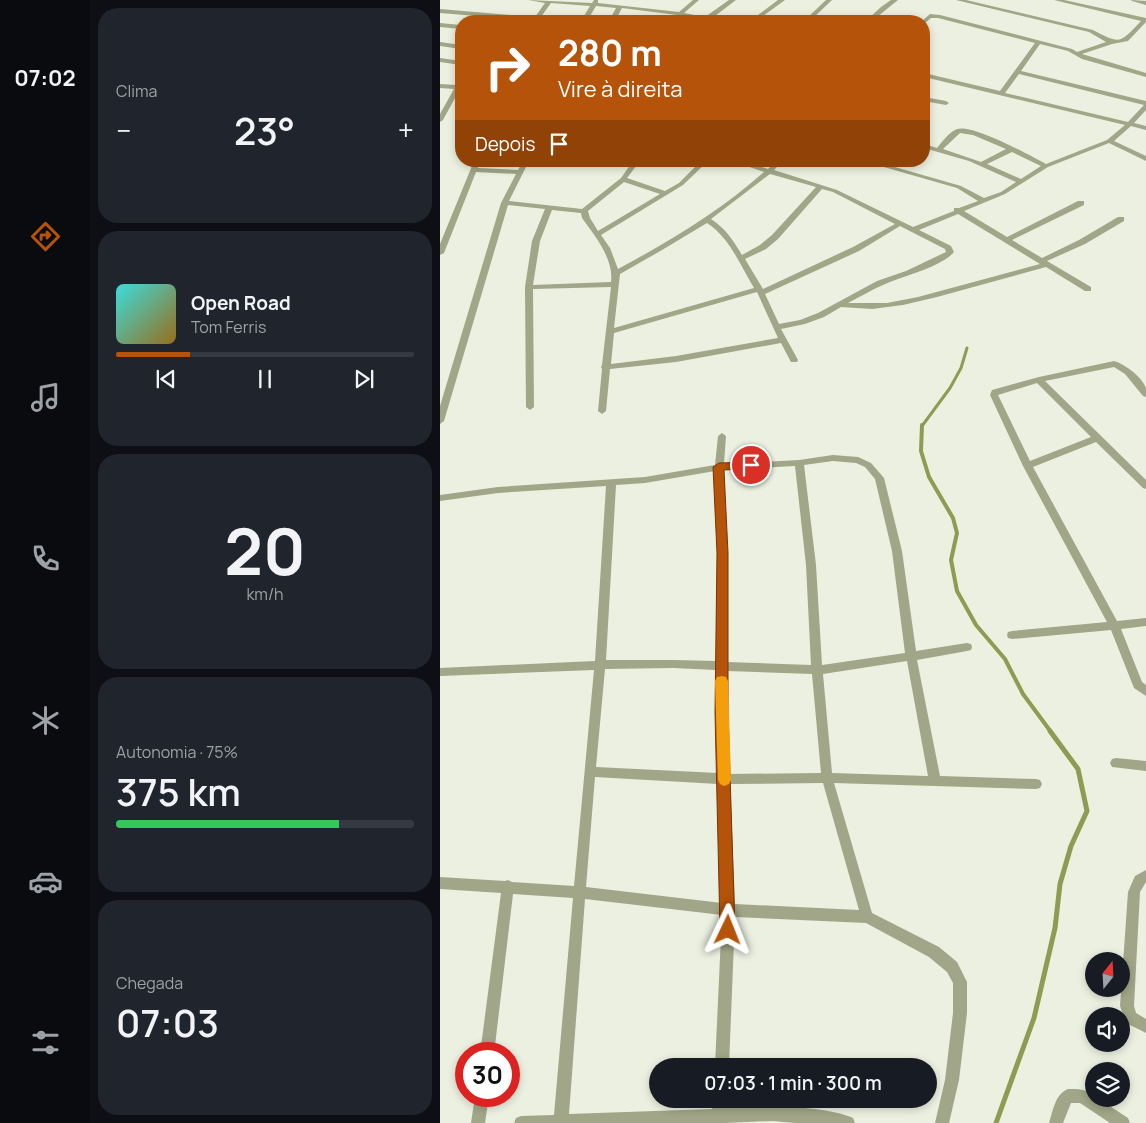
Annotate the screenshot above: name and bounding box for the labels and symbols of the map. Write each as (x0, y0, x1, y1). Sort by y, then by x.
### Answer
pin (730, 444, 772, 486)
position arrow (701, 903, 753, 955)
north arrow (1085, 952, 1130, 998)
speed limit sign: 30 (455, 1042, 520, 1107)

